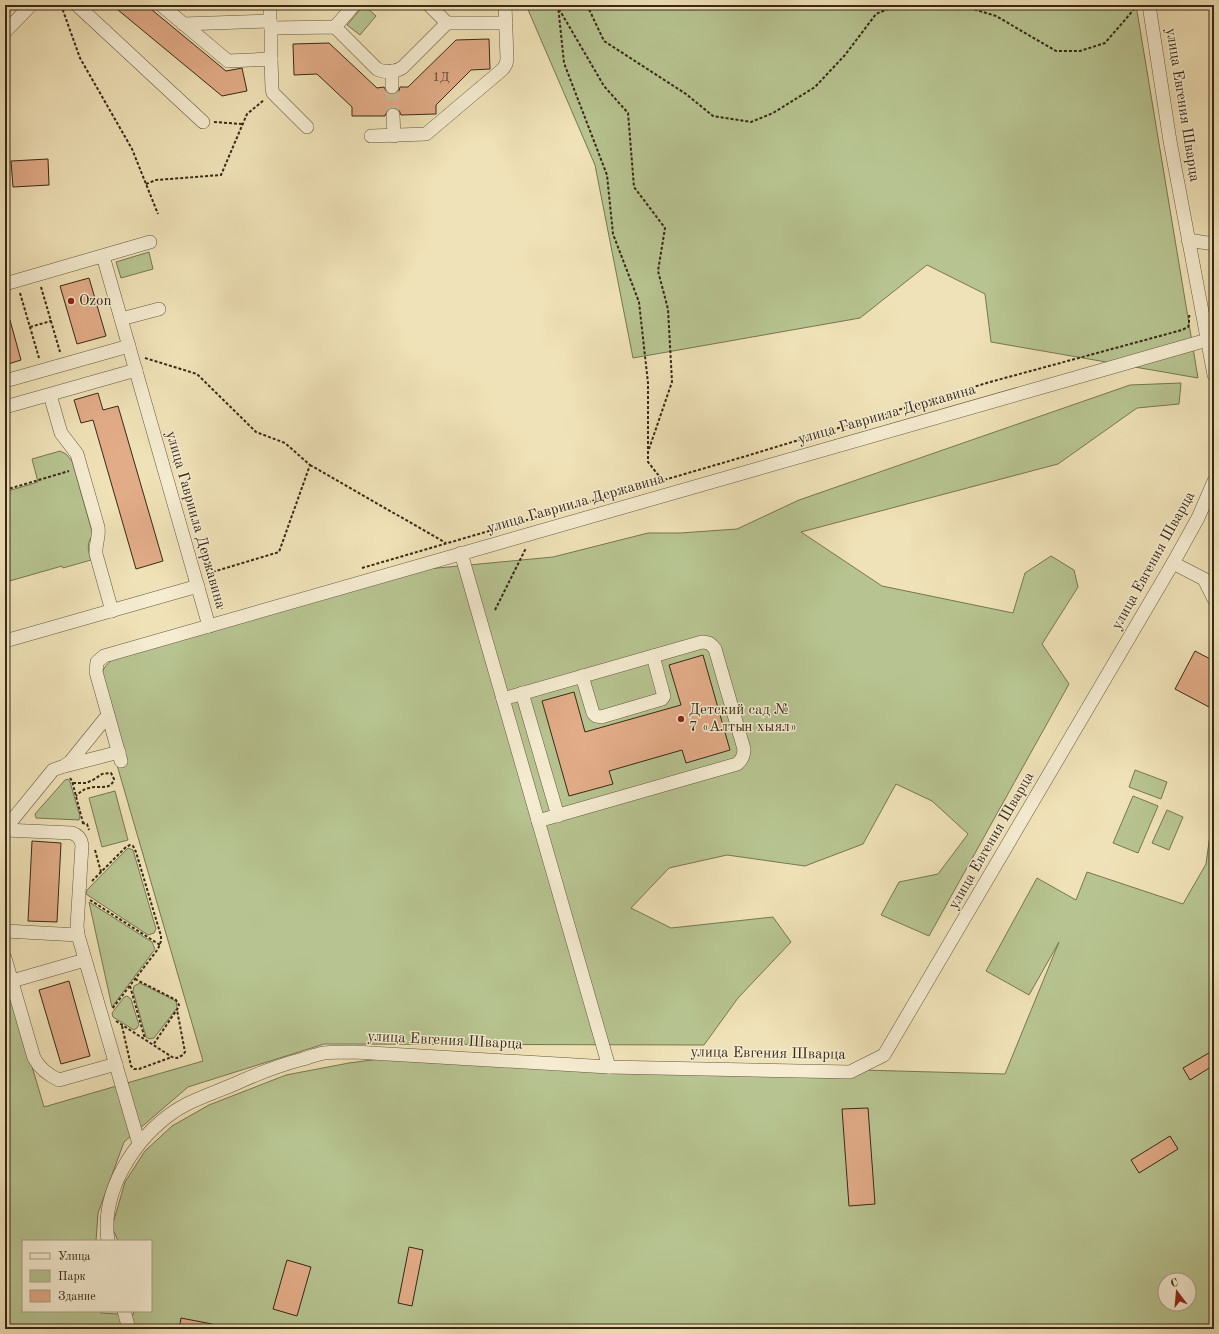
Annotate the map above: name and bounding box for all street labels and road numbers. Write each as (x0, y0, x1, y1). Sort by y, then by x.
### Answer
street label: улица Евгения Шварца (1162, 27, 1202, 184)
street label: улица Гавриила Державина (796, 382, 978, 448)
street label: улица Гавриила Державина (162, 429, 228, 611)
street label: улица Гавриила Державина (485, 471, 667, 537)
street label: улица Евгения Шварца (1110, 489, 1199, 633)
street label: улица Евгения Шварца (947, 769, 1038, 912)
street label: улица Евгения Шварца (367, 1029, 524, 1053)
street label: улица Евгения Шварца (690, 1045, 847, 1063)

